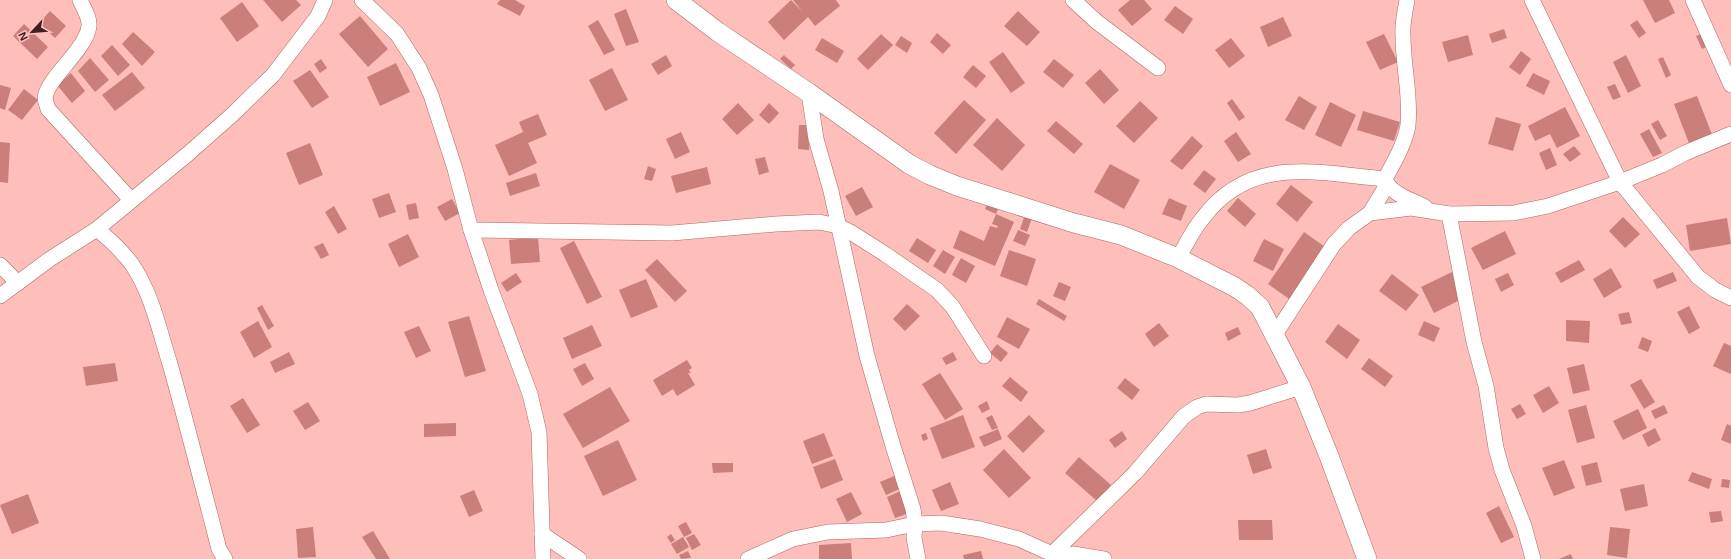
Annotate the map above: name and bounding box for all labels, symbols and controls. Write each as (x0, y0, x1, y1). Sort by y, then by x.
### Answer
north arrow (12, 12, 52, 52)
text: N (16, 30, 30, 43)

